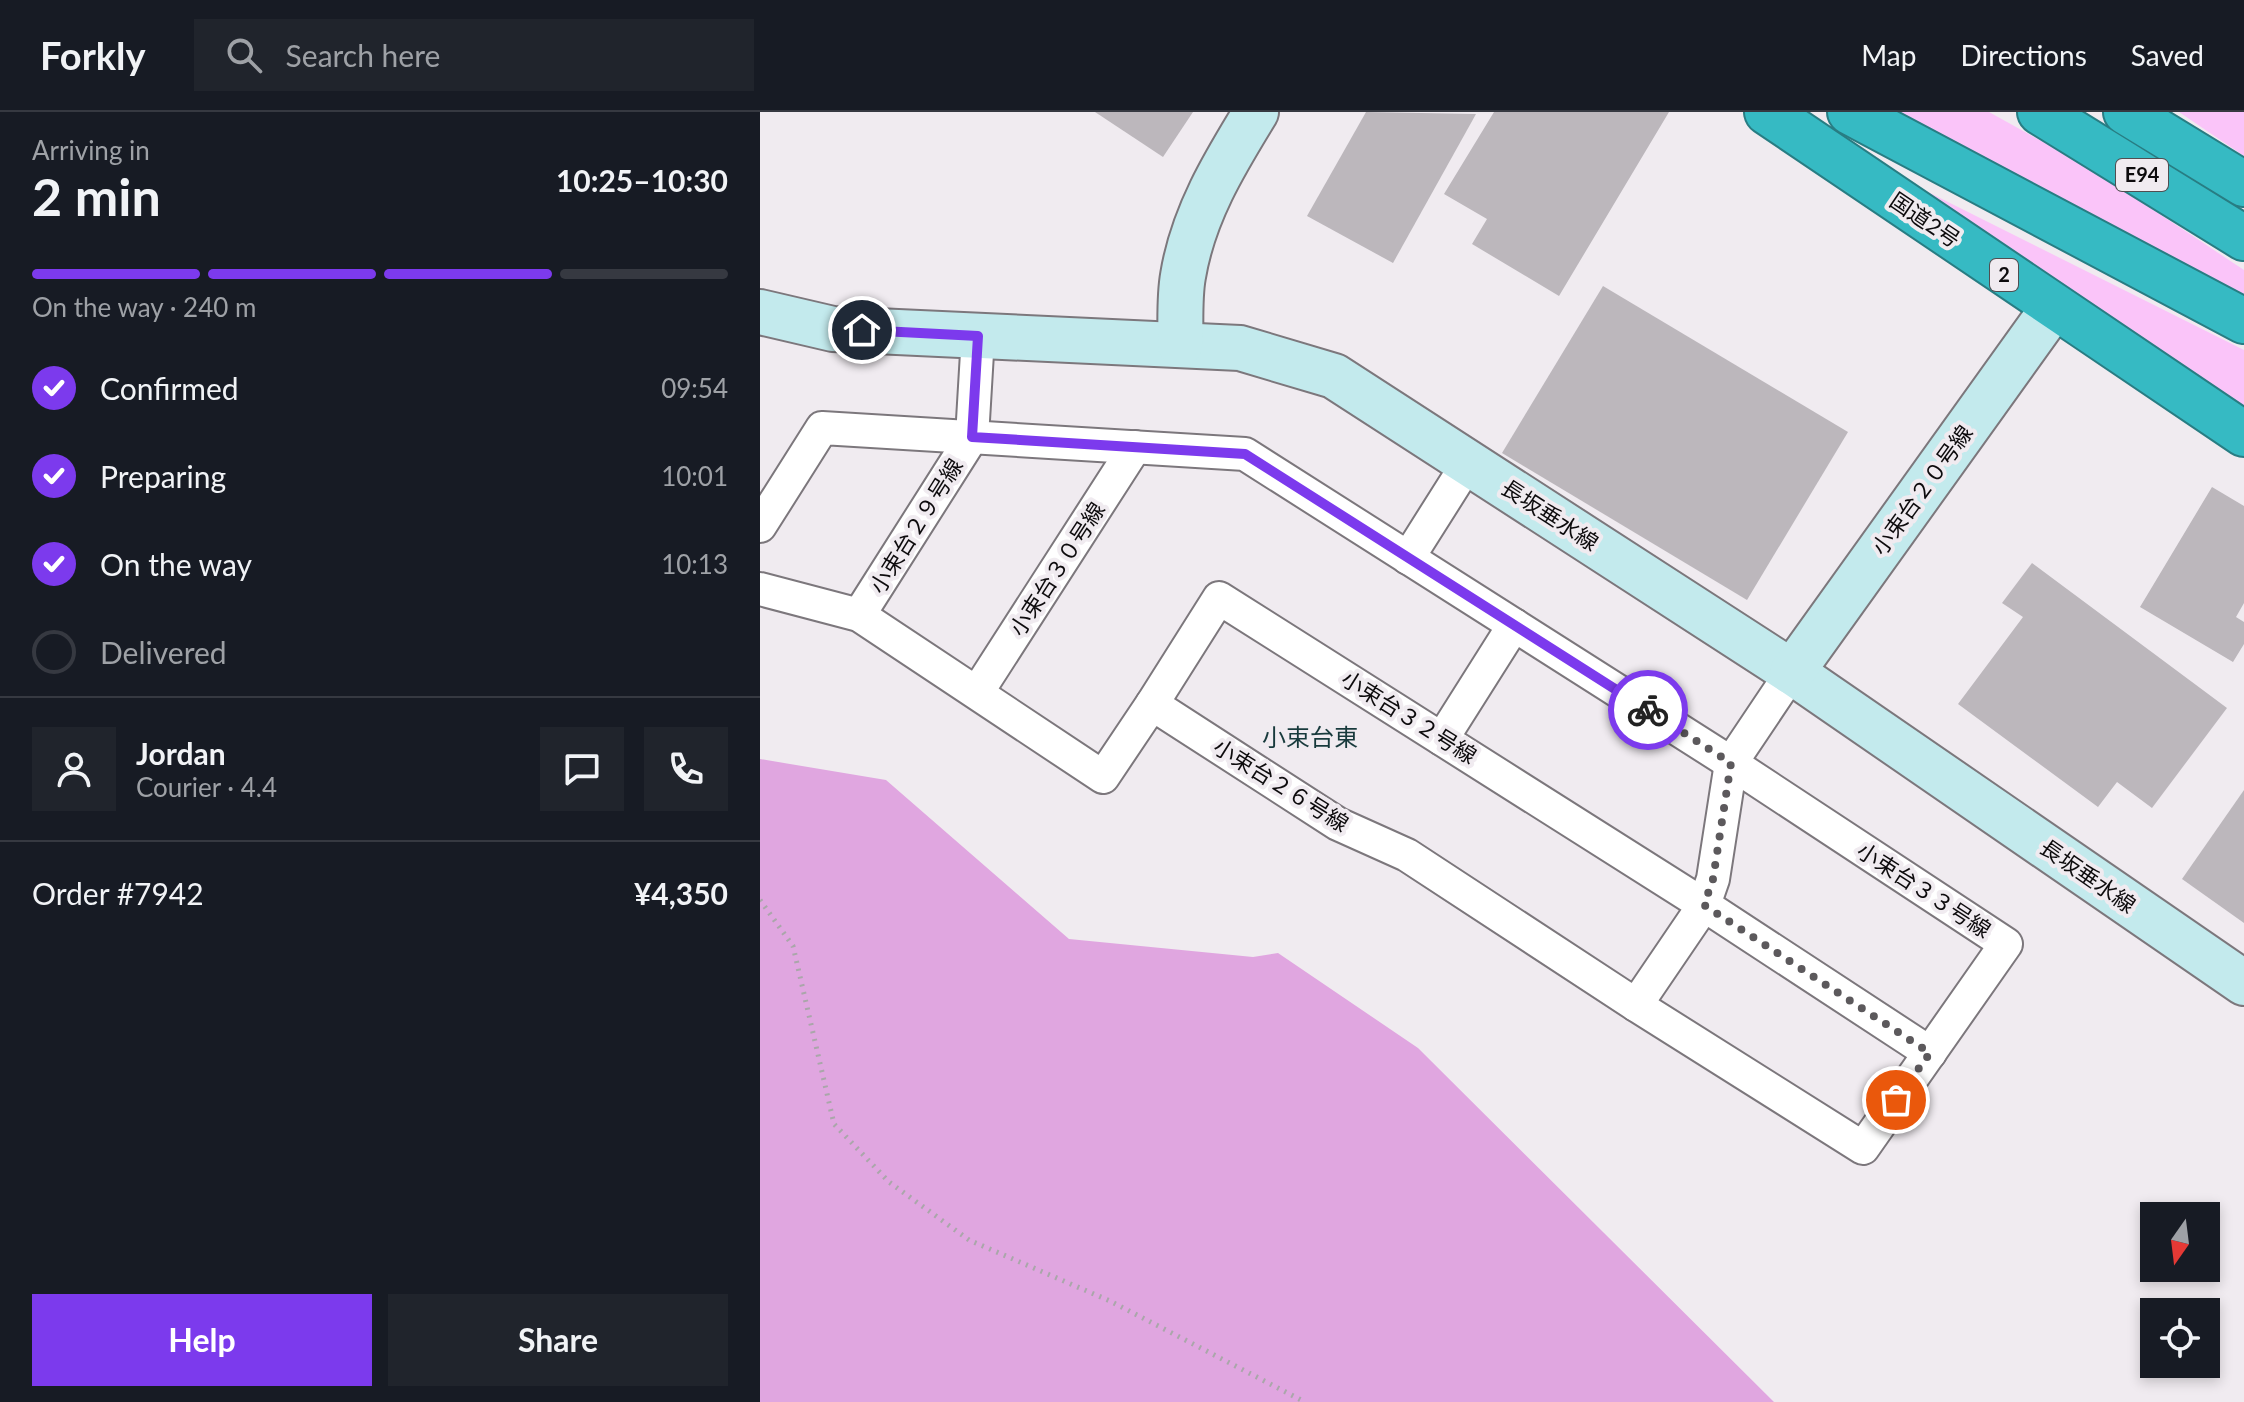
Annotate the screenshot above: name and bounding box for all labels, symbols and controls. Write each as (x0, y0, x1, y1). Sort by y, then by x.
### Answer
search box (194, 19, 754, 91)
text: Forkly (40, 32, 146, 78)
icon: search (222, 33, 266, 77)
text: Search here (286, 37, 440, 73)
text: Map (1861, 38, 1916, 72)
text: Directions (1960, 38, 2087, 72)
text: Saved (2131, 38, 2204, 72)
text: Arriving in (32, 134, 150, 166)
road number: E94 (2116, 159, 2168, 191)
text: 10:25–10:30 (556, 162, 728, 198)
text: 2 min (32, 165, 161, 227)
street label: 国道2号 (1885, 186, 1965, 253)
road number: 2 (1990, 259, 2018, 291)
text: On the way · 240 m (32, 291, 256, 323)
pin (828, 296, 896, 364)
icon: home (840, 308, 884, 352)
icon: check (32, 366, 76, 410)
text: Confirmed (100, 370, 239, 406)
text: 09:54 (661, 372, 728, 404)
street label: 小束台２０号線 (1865, 419, 1978, 560)
street label: 小束台２９号線 (863, 453, 968, 598)
icon: check (32, 454, 76, 498)
text: Preparing (100, 458, 226, 494)
text: 10:01 (661, 460, 728, 492)
street label: 長坂垂水線 (1497, 473, 1604, 556)
street label: 小束台３０号線 (1003, 497, 1110, 641)
icon: check (32, 542, 76, 586)
text: On the way (100, 546, 252, 582)
text: 10:13 (661, 548, 728, 580)
text: Delivered (100, 634, 227, 670)
street label: 小束台３２号線 (1337, 664, 1482, 769)
courier (1608, 670, 1688, 750)
icon: bike (1626, 688, 1670, 732)
district label: 小束台東 (1262, 722, 1358, 751)
button: person (32, 727, 116, 811)
button: chat (540, 727, 624, 811)
button: phone (644, 727, 728, 811)
street label: 小束台２６号線 (1209, 732, 1354, 837)
text: Jordan (136, 735, 226, 771)
text: Courier · 4.4 (136, 771, 277, 803)
street label: 長坂垂水線 (2035, 833, 2141, 918)
street label: 小束台３３号線 (1852, 836, 1996, 943)
text: Order #7942 (32, 875, 204, 911)
text: ¥4,350 (634, 875, 728, 911)
pin (1862, 1066, 1930, 1134)
icon: bag (1874, 1078, 1918, 1122)
north arrow (2140, 1202, 2220, 1282)
map controls (2140, 1202, 2220, 1378)
button: Help (32, 1294, 372, 1386)
button: Share (388, 1294, 728, 1386)
button: locate (2140, 1298, 2220, 1378)

